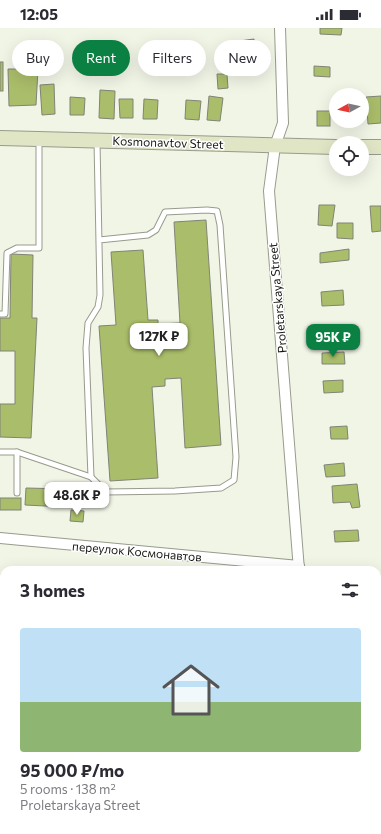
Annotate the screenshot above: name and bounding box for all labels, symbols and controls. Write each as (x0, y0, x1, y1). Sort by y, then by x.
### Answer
text: 12:05 (20, 5, 58, 23)
chip: Buy (12, 40, 64, 76)
chip: Rent (72, 40, 130, 76)
chip: Filters (138, 40, 206, 76)
chip: New (214, 40, 271, 76)
north arrow (329, 88, 369, 128)
map controls (329, 88, 369, 176)
street label: Kosmonavtov Street (112, 133, 224, 151)
button: locate (329, 136, 369, 176)
street label: Proletarskaya Street (265, 242, 289, 354)
pin: 127K ₽ (126, 323, 192, 357)
pin: 95K ₽ (305, 324, 361, 358)
text: 127K ₽ (139, 328, 179, 344)
text: 95K ₽ (315, 329, 351, 345)
pin: 48.6K ₽ (40, 482, 114, 516)
text: 48.6K ₽ (53, 487, 101, 503)
street label: переулок Космонавтов (72, 538, 202, 564)
icon: filters (339, 579, 361, 601)
text: 3 homes (20, 580, 85, 601)
icon: home (155, 654, 227, 726)
text: 95 000 ₽/mo (20, 760, 124, 781)
text: 5 rooms · 138 m² (20, 781, 116, 797)
text: Proletarskaya Street (20, 797, 140, 813)

